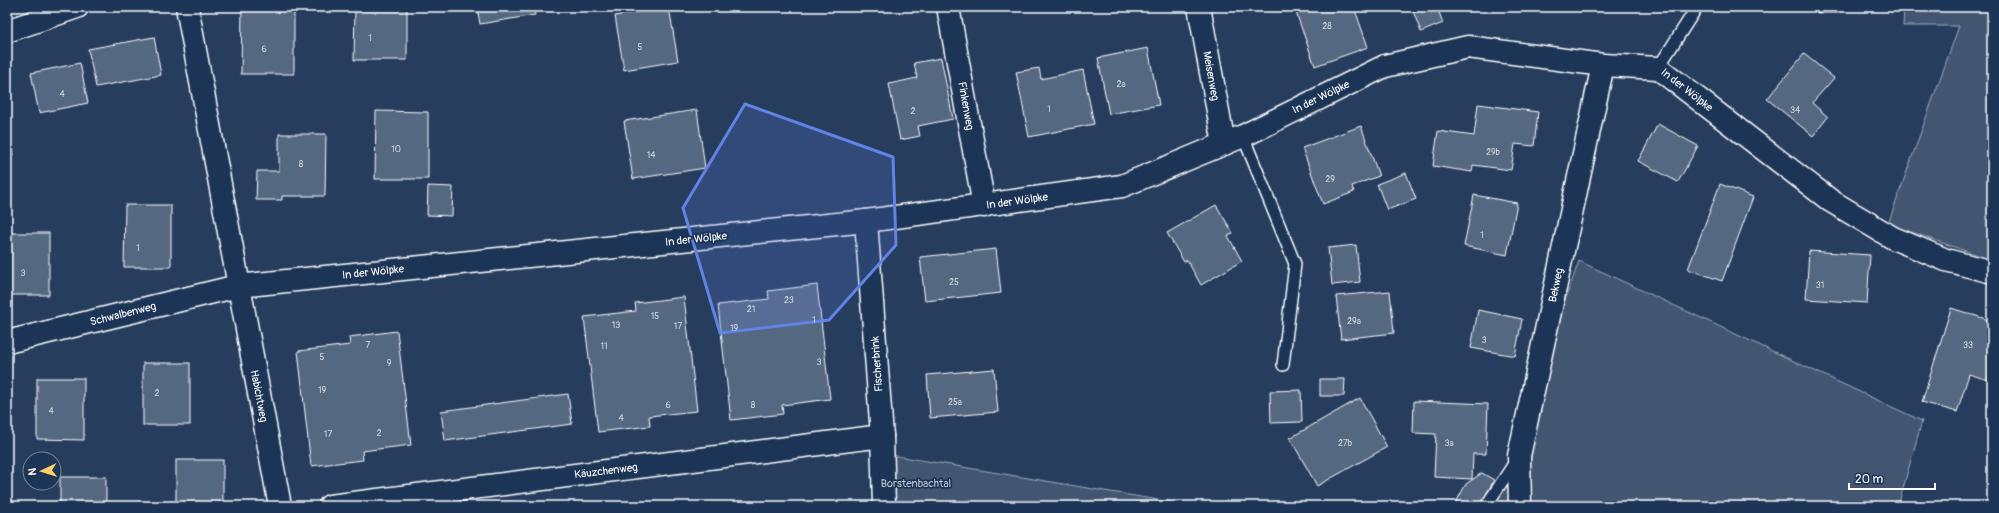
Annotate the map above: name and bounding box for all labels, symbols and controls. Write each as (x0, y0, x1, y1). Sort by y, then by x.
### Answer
house number: 28 (1322, 21, 1332, 32)
house number: 1 (368, 33, 372, 44)
house number: 5 (638, 42, 643, 53)
house number: 6 (261, 44, 267, 55)
street label: Meisenweg (1200, 50, 1222, 102)
street label: In der Wölpke (1658, 66, 1716, 115)
street label: In der Wölpke (1290, 77, 1352, 116)
house number: 2a (1116, 79, 1126, 90)
street label: Finkenweg (955, 81, 977, 132)
house number: 4 (59, 89, 65, 100)
house number: 1 (1047, 104, 1051, 115)
house number: 34 (1790, 105, 1801, 116)
house number: 2 (910, 106, 916, 117)
house number: 10 (391, 144, 401, 155)
house number: 29b (1486, 147, 1501, 158)
house number: 14 (647, 150, 656, 161)
house number: 8 (299, 159, 304, 170)
house number: 29 (1325, 174, 1335, 185)
street label: In der Wölpke (985, 190, 1049, 212)
street label: In der Wölpke (664, 229, 728, 249)
house number: 1 (1480, 230, 1484, 241)
house number: 1 (136, 243, 140, 254)
street label: In der Wölpke (341, 262, 405, 282)
street label: Bekweg (1546, 266, 1566, 303)
house number: 3 (20, 268, 26, 279)
house number: 25 (949, 277, 959, 288)
house number: 31 (1816, 280, 1824, 291)
house number: 23 (784, 295, 794, 306)
street label: Schwalbenweg (89, 299, 158, 328)
house number: 21 (747, 304, 755, 315)
house number: 15 (651, 311, 659, 322)
house number: 1 (812, 315, 816, 326)
house number: 29a (1347, 316, 1361, 327)
house number: 13 (612, 320, 620, 331)
house number: 17 (674, 321, 682, 332)
house number: 19 (730, 323, 738, 334)
street label: Fischerbrink (869, 335, 885, 392)
house number: 3 (1481, 335, 1487, 346)
house number: 7 (366, 340, 371, 351)
house number: 33 (1963, 340, 1973, 351)
house number: 11 (600, 341, 608, 352)
house number: 5 (320, 352, 325, 363)
house number: 3 (816, 357, 822, 368)
house number: 9 (387, 358, 392, 369)
street label: Habichtweg (248, 369, 271, 424)
house number: 19 (318, 385, 326, 396)
house number: 2 (154, 388, 160, 399)
house number: 25a (948, 397, 962, 408)
house number: 6 (665, 400, 671, 411)
house number: 8 (751, 400, 756, 411)
house number: 4 (48, 406, 54, 417)
house number: 4 (618, 413, 624, 424)
house number: 2 (376, 428, 382, 439)
house number: 17 (324, 429, 332, 440)
house number: 27b (1338, 438, 1353, 449)
house number: 3a (1444, 438, 1454, 449)
north arrow (22, 451, 62, 491)
street label: Käuzchenweg (574, 461, 639, 481)
scale bar (1849, 465, 1935, 491)
text: N (26, 467, 39, 476)
text: 20 m (1855, 472, 1884, 487)
park label: Borstenbachtal (881, 477, 951, 490)

